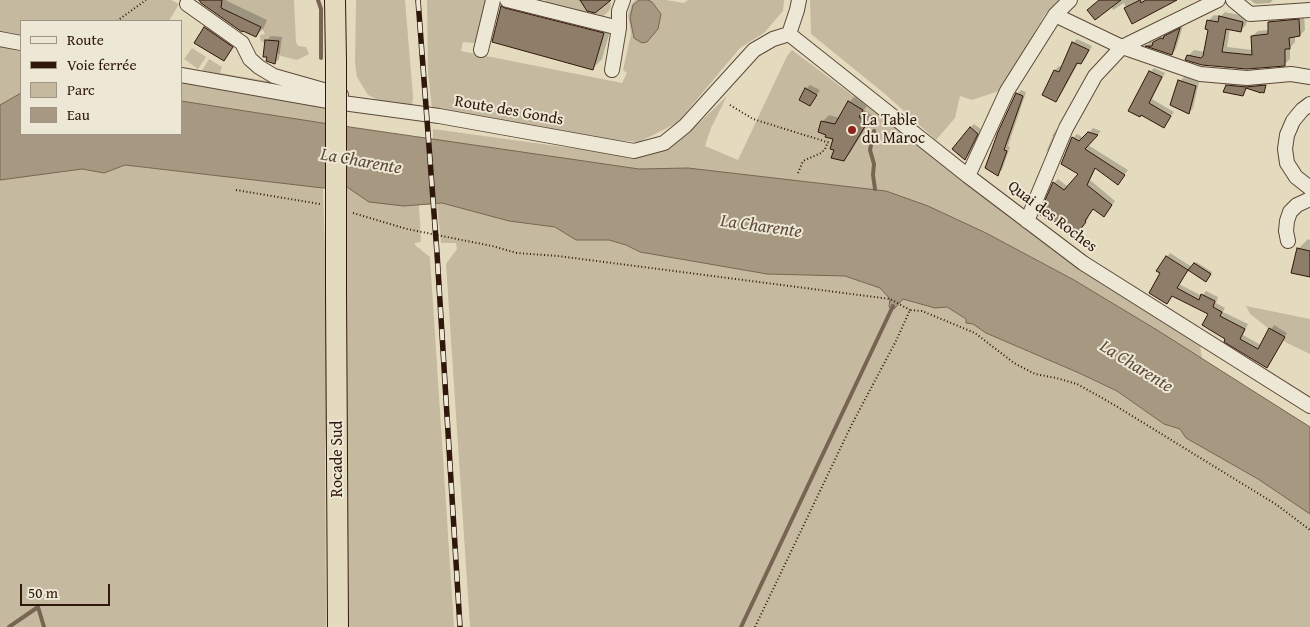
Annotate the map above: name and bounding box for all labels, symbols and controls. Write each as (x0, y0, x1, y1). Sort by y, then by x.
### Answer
legend (20, 20, 182, 135)
text: Route (67, 29, 104, 50)
text: Voie ferrée (67, 54, 136, 75)
text: Parc (67, 79, 95, 100)
street label: Route des Gonds (453, 92, 565, 130)
text: Eau (67, 104, 90, 125)
place label: La Table du Maroc (862, 111, 925, 149)
marker: La Table du Maroc (846, 124, 858, 136)
water label: La Charente (319, 144, 403, 180)
street label: Quai des Roches (1004, 177, 1100, 257)
water label: La Charente (719, 211, 803, 243)
water label: La Charente (1096, 336, 1176, 398)
street label: Rocade Sud (328, 421, 348, 497)
scale bar (22, 574, 112, 606)
text: 50 m (28, 582, 58, 603)

